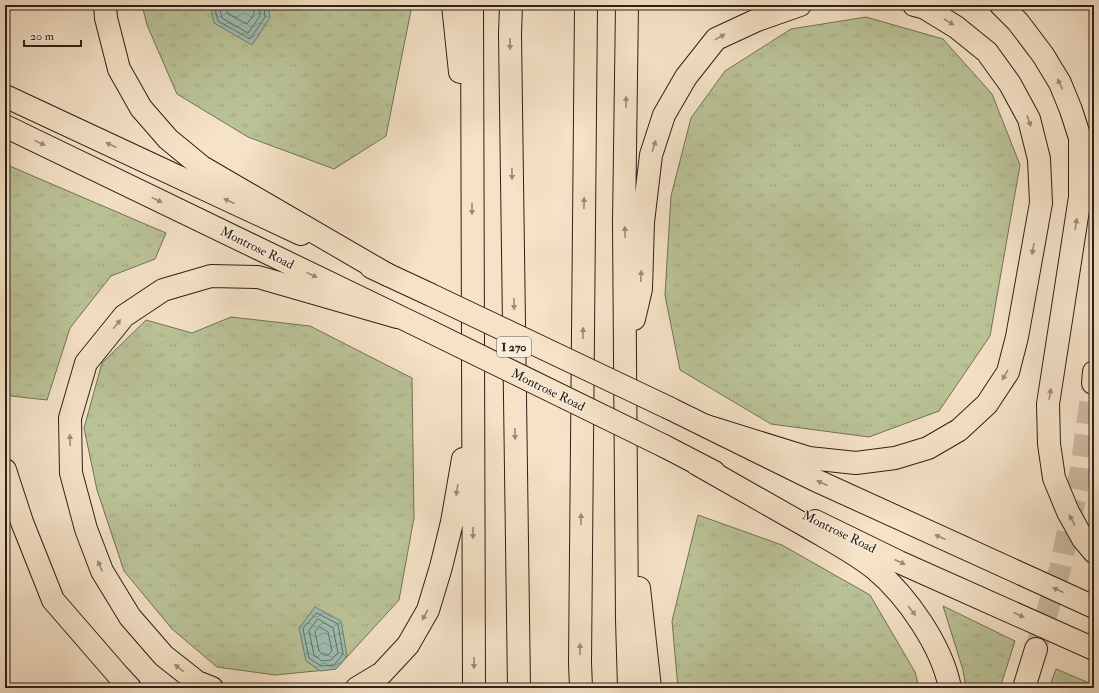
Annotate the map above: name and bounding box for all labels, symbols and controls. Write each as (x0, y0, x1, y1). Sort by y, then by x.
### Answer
one-way arrow (944, 18, 954, 26)
scale bar (24, 22, 81, 48)
text: 20 m (30, 29, 55, 44)
one-way arrow (714, 34, 726, 41)
one-way arrow (507, 38, 514, 50)
one-way arrow (1057, 78, 1063, 90)
one-way arrow (622, 96, 629, 108)
one-way arrow (1026, 116, 1032, 128)
one-way arrow (34, 140, 46, 146)
one-way arrow (651, 140, 657, 152)
one-way arrow (106, 142, 117, 148)
one-way arrow (509, 168, 515, 181)
one-way arrow (581, 196, 587, 209)
one-way arrow (151, 197, 163, 203)
one-way arrow (223, 198, 235, 204)
one-way arrow (469, 203, 475, 216)
one-way arrow (1073, 218, 1079, 230)
street label: Montrose Road (217, 223, 297, 273)
one-way arrow (621, 226, 628, 238)
one-way arrow (1030, 243, 1036, 255)
one-way arrow (638, 269, 644, 282)
one-way arrow (306, 272, 317, 278)
one-way arrow (511, 298, 517, 311)
one-way arrow (113, 318, 122, 329)
one-way arrow (580, 326, 586, 339)
road number: I 270 (497, 337, 531, 357)
street label: Montrose Road (508, 365, 588, 415)
one-way arrow (1002, 369, 1009, 381)
one-way arrow (1047, 388, 1053, 400)
one-way arrow (512, 428, 518, 441)
one-way arrow (67, 434, 74, 446)
one-way arrow (816, 480, 827, 486)
one-way arrow (454, 484, 460, 496)
street label: Montrose Road (799, 507, 879, 557)
one-way arrow (578, 512, 584, 525)
one-way arrow (1069, 514, 1076, 526)
one-way arrow (470, 527, 476, 540)
one-way arrow (935, 534, 946, 540)
one-way arrow (894, 559, 906, 565)
one-way arrow (97, 560, 103, 571)
one-way arrow (1052, 587, 1064, 593)
one-way arrow (908, 605, 916, 616)
one-way arrow (422, 610, 428, 621)
one-way arrow (1013, 612, 1024, 618)
one-way arrow (577, 642, 583, 655)
one-way arrow (471, 657, 477, 670)
one-way arrow (173, 663, 184, 672)

